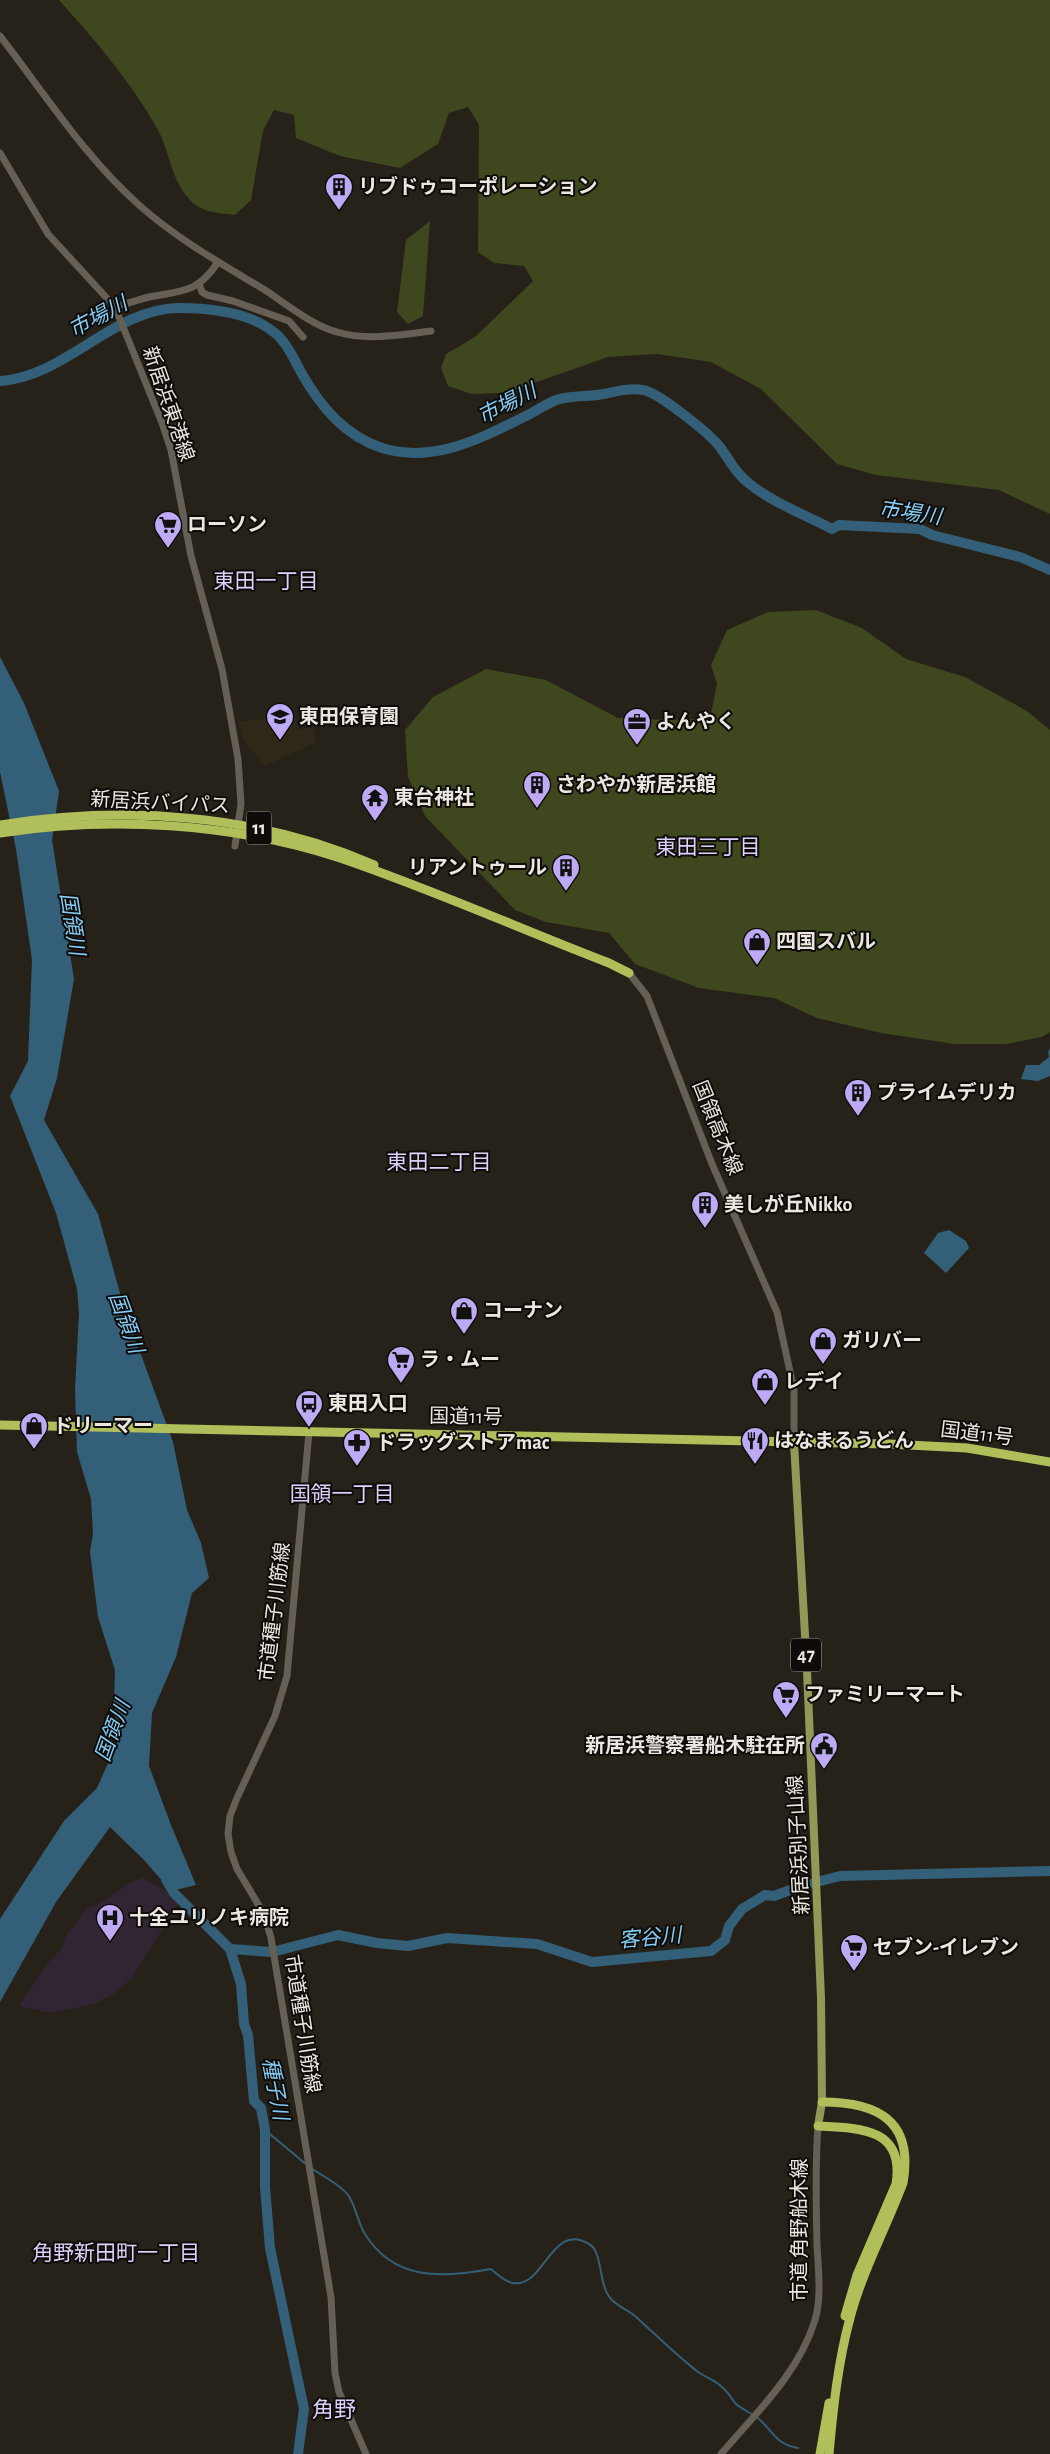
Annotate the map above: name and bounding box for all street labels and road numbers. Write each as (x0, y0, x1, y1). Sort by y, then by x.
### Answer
street label: 新居浜東港線 (139, 343, 199, 464)
street label: 新居浜バイパス (90, 788, 230, 817)
road number: 11 (246, 811, 272, 844)
street label: 国領高木線 (689, 1077, 747, 1178)
street label: 国道11号 (429, 1405, 503, 1428)
street label: 国道11号 (939, 1419, 1015, 1448)
street label: 市道種子川筋線 (255, 1541, 293, 1683)
road number: 47 (791, 1638, 821, 1672)
street label: 新居浜別子山線 (783, 1775, 813, 1916)
street label: 市道種子川筋線 (281, 1953, 325, 2095)
street label: 市道 角野船木線 (788, 2158, 810, 2302)

